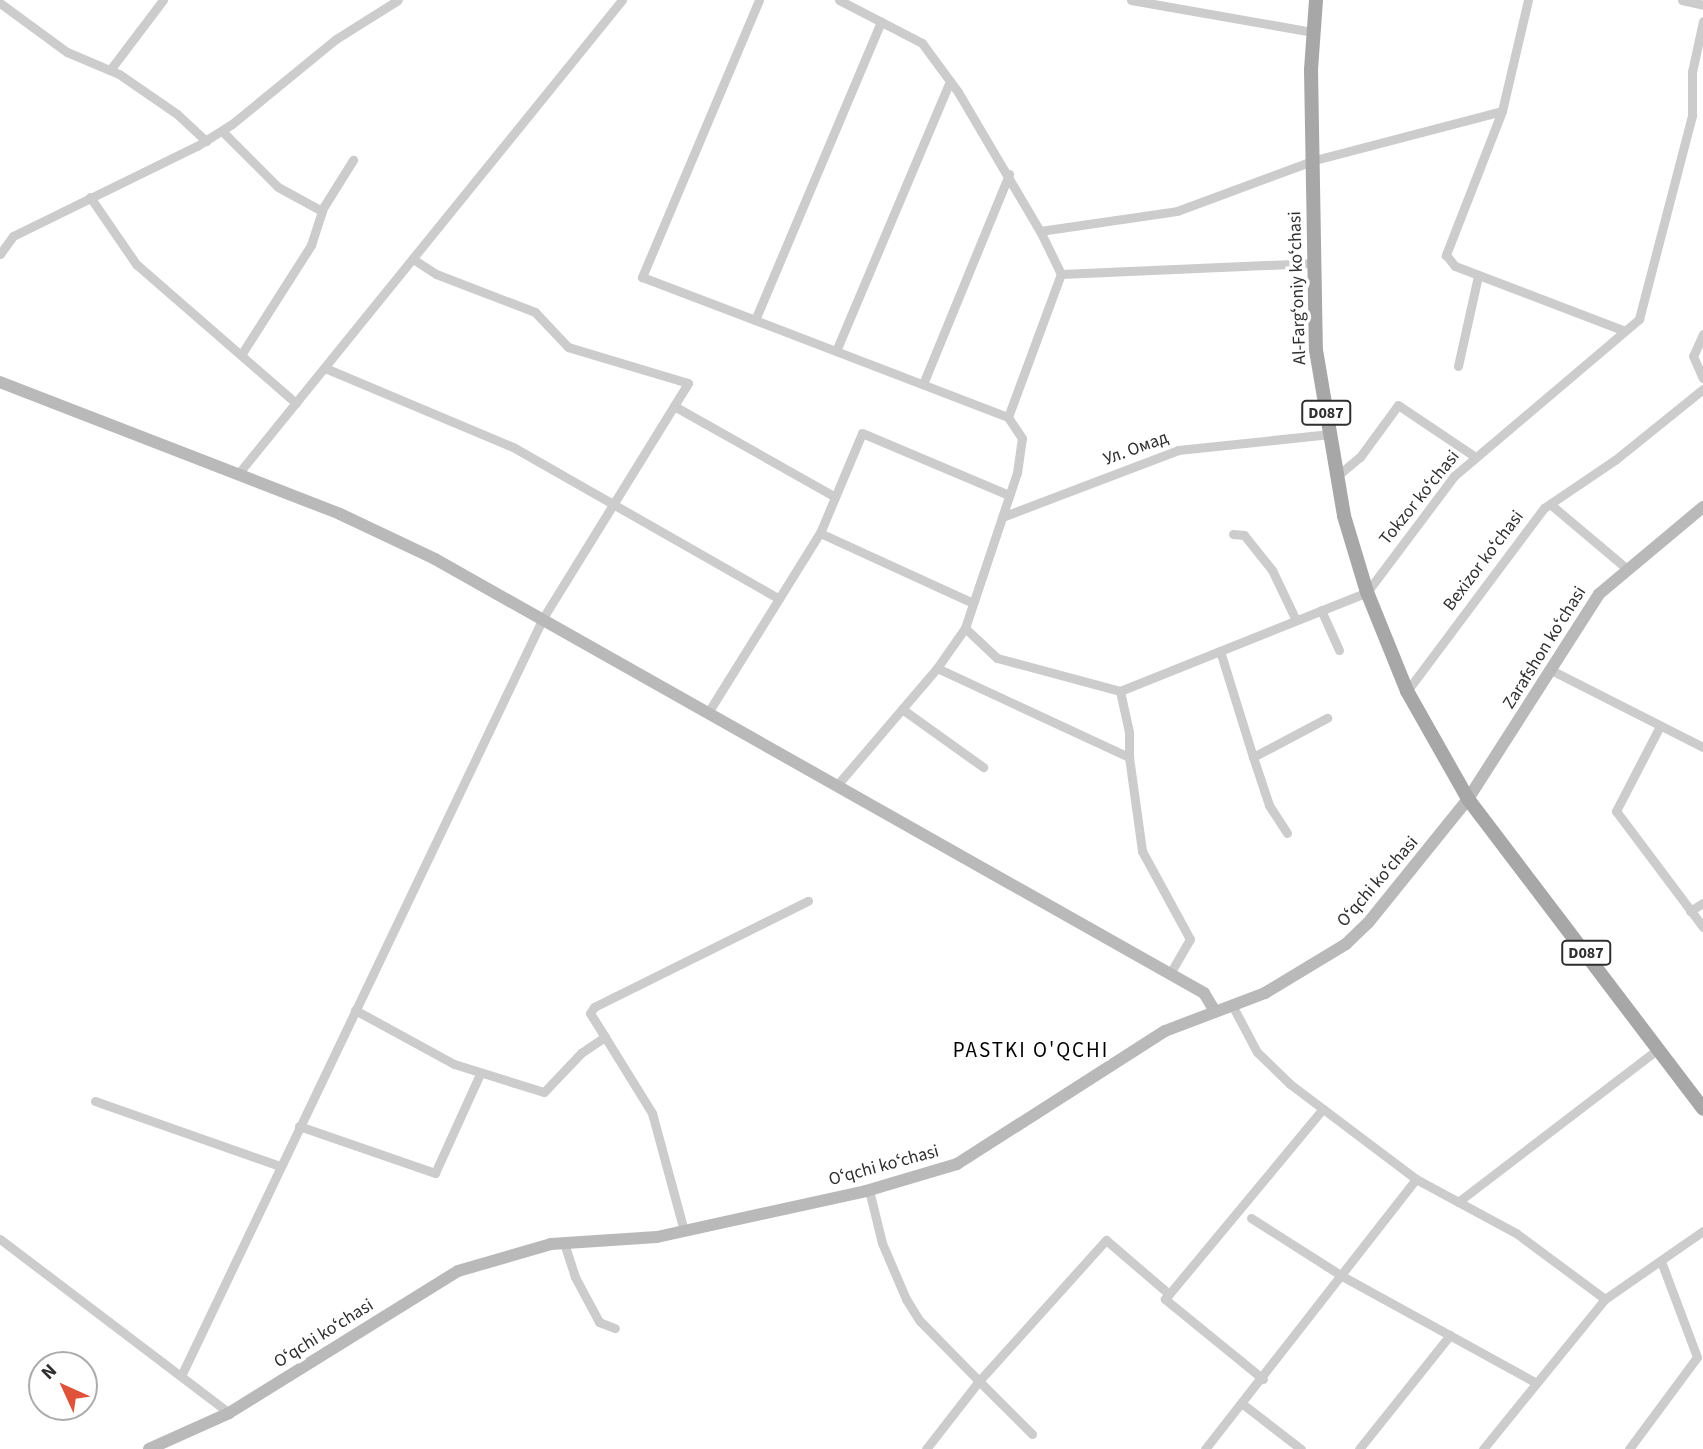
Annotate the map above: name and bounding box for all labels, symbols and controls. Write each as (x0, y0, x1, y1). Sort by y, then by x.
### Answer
street label: Al-Fargʻoniy koʻchasi (1285, 211, 1311, 365)
road number: D087 (1300, 400, 1352, 426)
street label: Ул. Омад (1101, 427, 1171, 471)
street label: Tokzor koʻchasi (1375, 446, 1465, 550)
street label: Bexizor koʻchasi (1439, 507, 1529, 615)
street label: Zarafshon koʻchasi (1499, 583, 1591, 713)
street label: Oʻqchi koʻchasi (1333, 832, 1423, 932)
road number: D087 (1560, 940, 1612, 965)
district label: PASTKI O'QCHI (954, 1037, 1108, 1063)
street label: Oʻqchi koʻchasi (827, 1141, 941, 1191)
street label: Oʻqchi koʻchasi (270, 1295, 378, 1373)
north arrow (28, 1351, 98, 1421)
text: N (35, 1358, 63, 1386)

